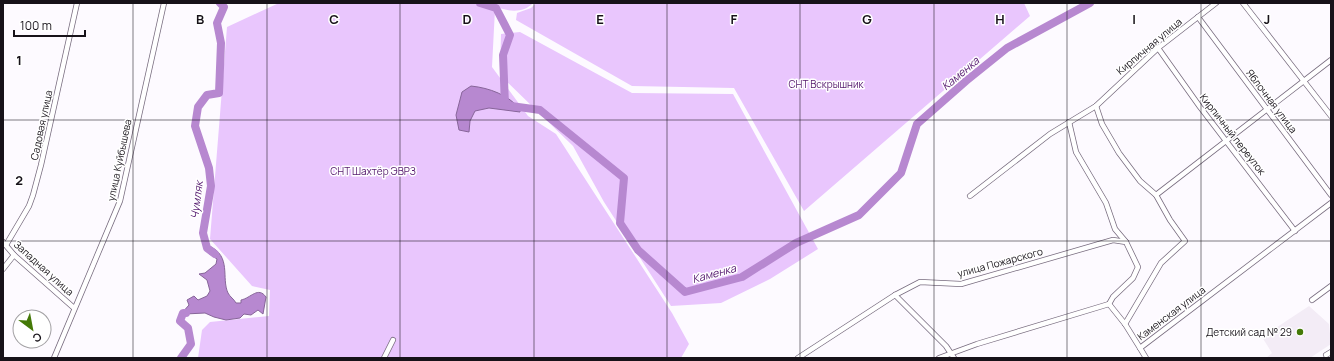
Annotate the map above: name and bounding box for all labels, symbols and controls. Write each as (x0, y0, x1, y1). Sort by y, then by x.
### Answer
text: B (196, 10, 204, 28)
text: C (329, 10, 339, 28)
text: D (462, 10, 472, 28)
text: E (596, 10, 604, 28)
text: F (731, 10, 738, 28)
text: G (862, 10, 872, 28)
text: H (995, 10, 1005, 28)
text: I (1132, 10, 1136, 28)
text: J (1264, 10, 1270, 28)
scale bar (14, 12, 85, 38)
street label: Кирпичная улица (1113, 14, 1185, 78)
text: 100 m (20, 17, 52, 34)
text: 1 (16, 51, 22, 69)
water label: Каменка (938, 52, 983, 93)
street label: Яблочная улица (1243, 66, 1301, 136)
park label: СНТ Вскрышник (788, 77, 865, 91)
street label: Садовая улица (27, 89, 55, 161)
street label: Кирпичный переулок (1197, 90, 1270, 178)
street label: улица Куйбышева (103, 118, 135, 202)
park label: СНТ Шахтёр ЭВРЗ (330, 164, 416, 178)
text: 2 (15, 171, 23, 189)
water label: Чумляк (186, 179, 206, 220)
street label: Западная улица (11, 237, 77, 299)
street label: улица Пожарского (956, 244, 1044, 280)
water label: Каменка (690, 260, 738, 286)
street label: Каменская улица (1134, 283, 1208, 343)
north arrow (12, 309, 52, 349)
place label: Детский сад № 29 (1206, 325, 1292, 339)
marker: Детский сад № 29 (1295, 327, 1305, 337)
text: С (30, 329, 45, 346)

